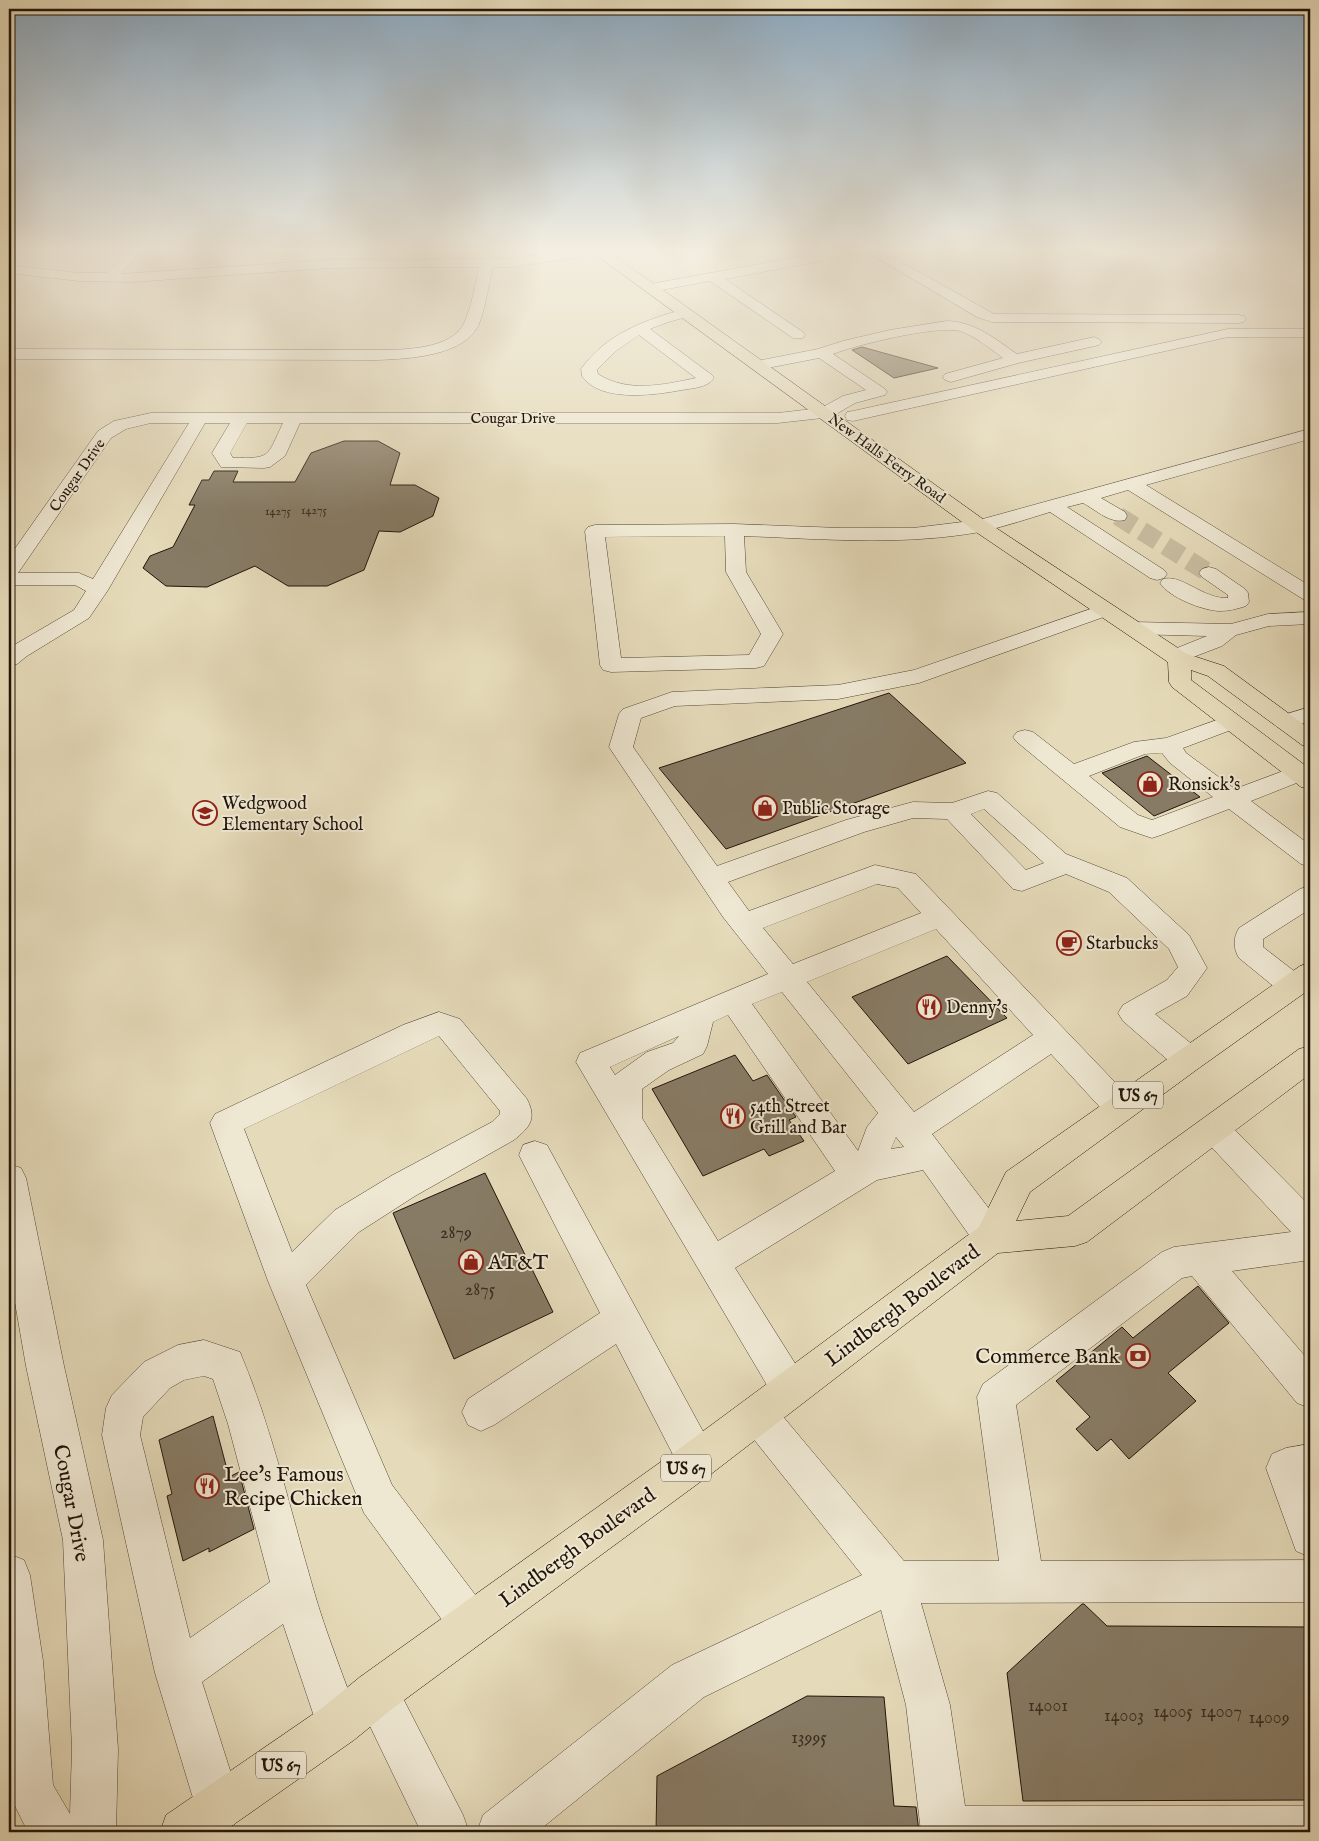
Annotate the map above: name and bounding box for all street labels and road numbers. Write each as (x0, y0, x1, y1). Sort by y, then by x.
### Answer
street label: Cougar Drive (471, 409, 556, 428)
street label: New Halls Ferry Road (824, 409, 950, 508)
street label: Cougar Drive (45, 435, 110, 515)
road number: US 67 (1113, 1082, 1163, 1108)
street label: Lindbergh Boulevard (820, 1239, 986, 1373)
street label: Cougar Drive (46, 1442, 95, 1565)
road number: US 67 (661, 1455, 711, 1482)
street label: Lindbergh Boulevard (494, 1482, 662, 1614)
road number: US 67 (256, 1752, 306, 1778)

